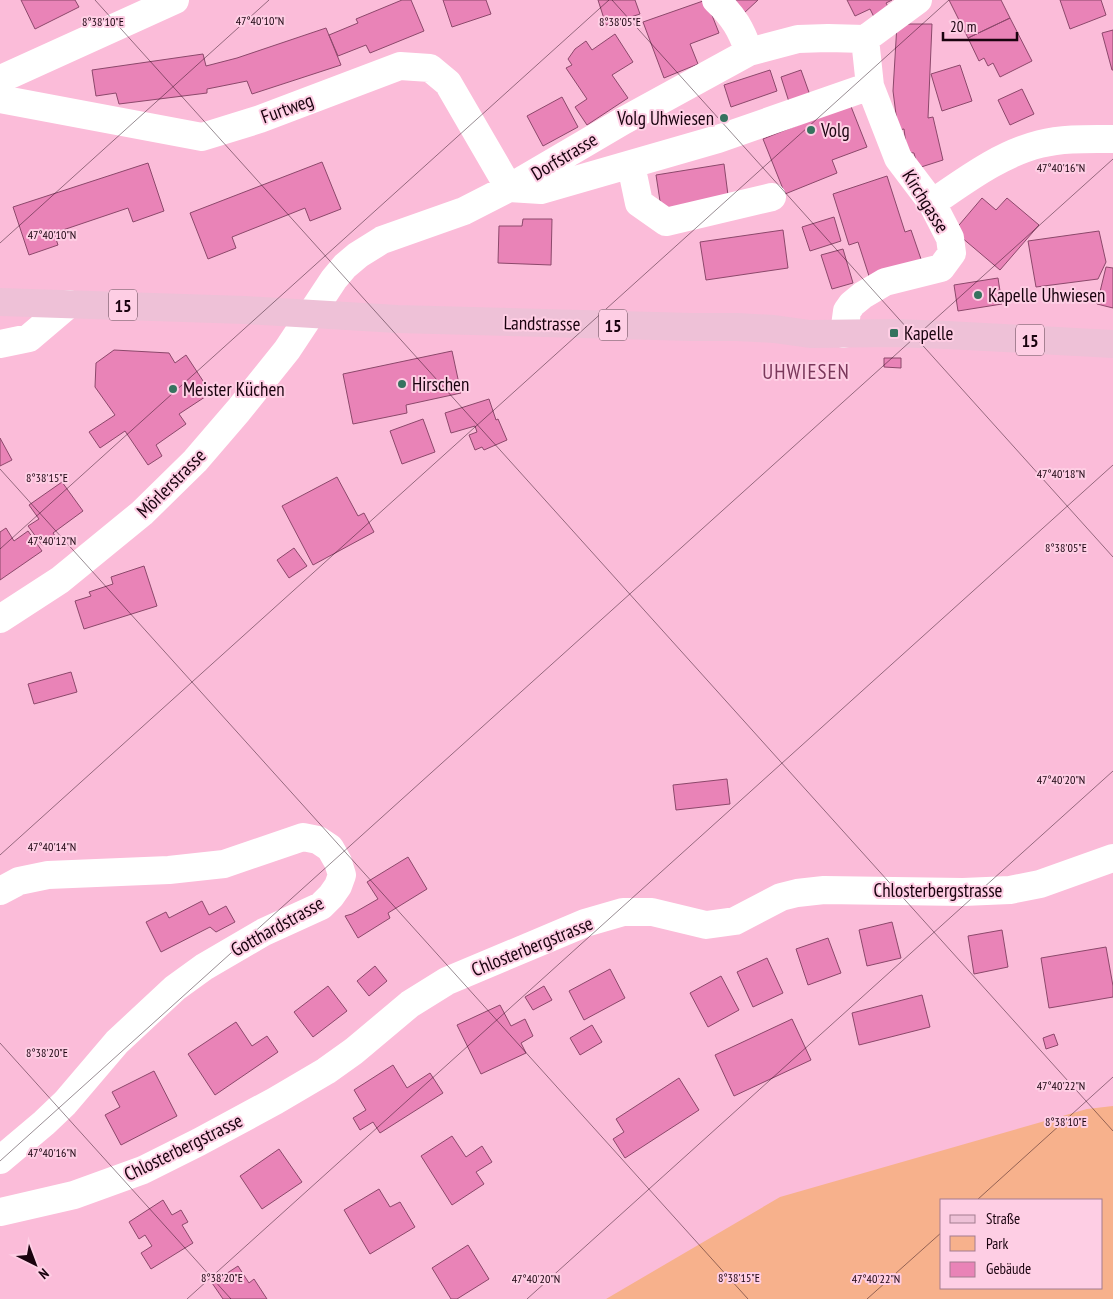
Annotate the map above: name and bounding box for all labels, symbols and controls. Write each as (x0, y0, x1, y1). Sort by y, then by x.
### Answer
scale bar (943, 10, 1017, 42)
text: 47°40'10"N (236, 13, 284, 28)
text: 8°38'10"E (82, 14, 124, 29)
text: 8°38'05"E (599, 14, 641, 29)
text: 20 m (950, 17, 976, 36)
street label: Furtweg (258, 87, 316, 129)
place label: Volg Uhwiesen (616, 106, 714, 130)
marker: Volg Uhwiesen (718, 112, 730, 124)
place label: Volg (820, 118, 850, 142)
marker: Volg (805, 124, 817, 136)
street label: Dorfstrasse (526, 127, 602, 185)
text: 47°40'16"N (1037, 160, 1085, 175)
street label: Kirchgasse (897, 165, 955, 237)
text: 47°40'10"N (28, 227, 76, 242)
place label: Kapelle Uhwiesen (988, 283, 1105, 307)
marker: Kapelle Uhwiesen (972, 289, 984, 301)
road number: 15 (109, 290, 137, 320)
street label: Landstrasse (503, 310, 581, 336)
road number: 15 (599, 310, 627, 340)
place label: Kapelle (904, 321, 954, 345)
road number: 15 (1016, 324, 1044, 356)
marker: Kapelle (888, 327, 900, 339)
district label: UHWIESEN (762, 358, 850, 385)
place label: Hirschen (412, 372, 469, 396)
place label: Meister Küchen (183, 377, 285, 401)
marker: Hirschen (396, 378, 408, 390)
marker: Meister Küchen (167, 383, 179, 395)
street label: Mörlerstrasse (131, 443, 211, 523)
text: 47°40'18"N (1037, 466, 1085, 481)
text: 8°38'15"E (26, 470, 68, 485)
text: 47°40'12"N (28, 533, 76, 548)
text: 8°38'05"E (1045, 540, 1087, 555)
text: 47°40'20"N (1037, 772, 1085, 787)
text: 47°40'14"N (28, 839, 76, 854)
street label: Chlosterbergstrasse (874, 878, 1003, 902)
street label: Gotthardstrasse (226, 891, 328, 961)
street label: Chlosterbergstrasse (468, 911, 596, 981)
text: 8°38'20"E (26, 1045, 68, 1060)
text: 47°40'22"N (1037, 1078, 1085, 1093)
street label: Chlosterbergstrasse (120, 1108, 246, 1186)
text: 8°38'10"E (1045, 1114, 1087, 1129)
text: 47°40'16"N (28, 1145, 76, 1160)
legend (940, 1199, 1103, 1289)
text: Straße (986, 1209, 1020, 1228)
text: Park (986, 1234, 1008, 1253)
north arrow (10, 1239, 60, 1289)
text: Gebäude (986, 1259, 1031, 1278)
text: N (35, 1264, 53, 1283)
text: 8°38'20"E (201, 1270, 243, 1285)
text: 8°38'15"E (718, 1270, 760, 1285)
text: 47°40'20"N (512, 1271, 560, 1286)
text: 47°40'22"N (852, 1271, 900, 1286)

